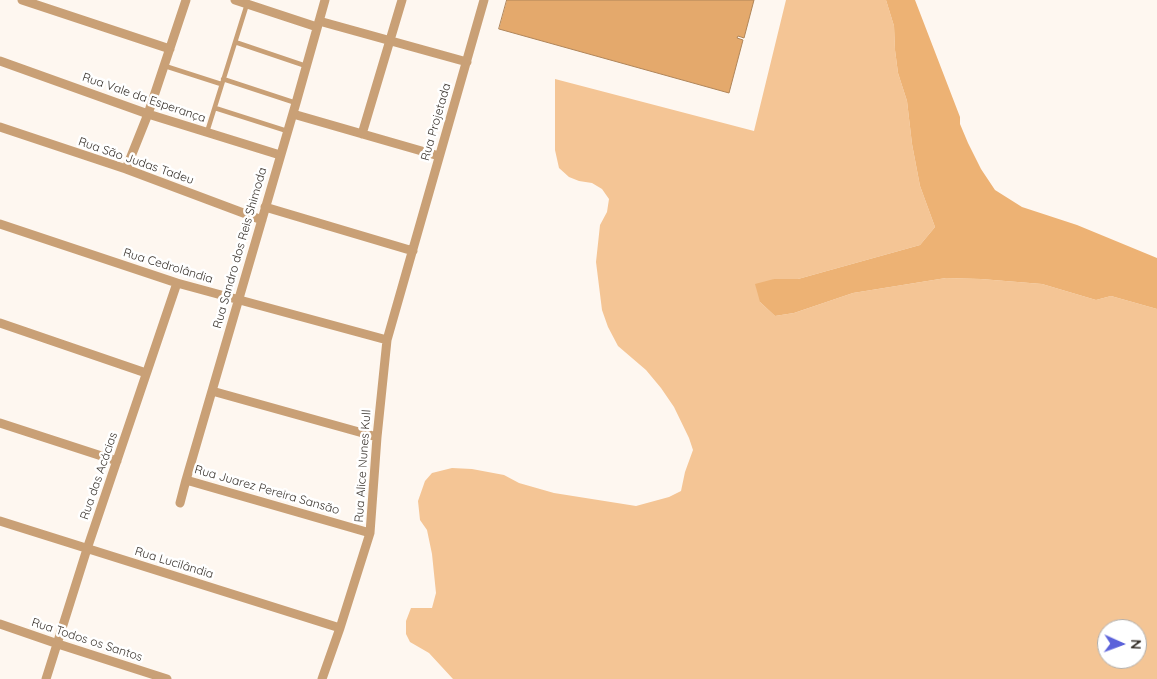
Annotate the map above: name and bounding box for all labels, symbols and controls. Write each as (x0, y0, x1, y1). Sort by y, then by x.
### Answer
street label: Rua Vale da Esperança (80, 70, 208, 126)
street label: Rua Projetada (418, 82, 454, 162)
street label: Rua São Judas Tadeu (76, 134, 196, 188)
street label: Rua Sandro dos Reis Shimoda (210, 166, 270, 330)
street label: Rua Cedrolândia (121, 246, 215, 286)
street label: Rua Alice Nunes Kull (352, 409, 374, 523)
street label: Rua das Acácias (77, 430, 121, 522)
street label: Rua Juarez Pereira Sansão (193, 462, 341, 518)
street label: Rua Lucilândia (133, 544, 215, 582)
street label: Rua Todos os Santos (30, 615, 144, 665)
north arrow (1097, 619, 1147, 669)
text: N (1127, 639, 1145, 650)

